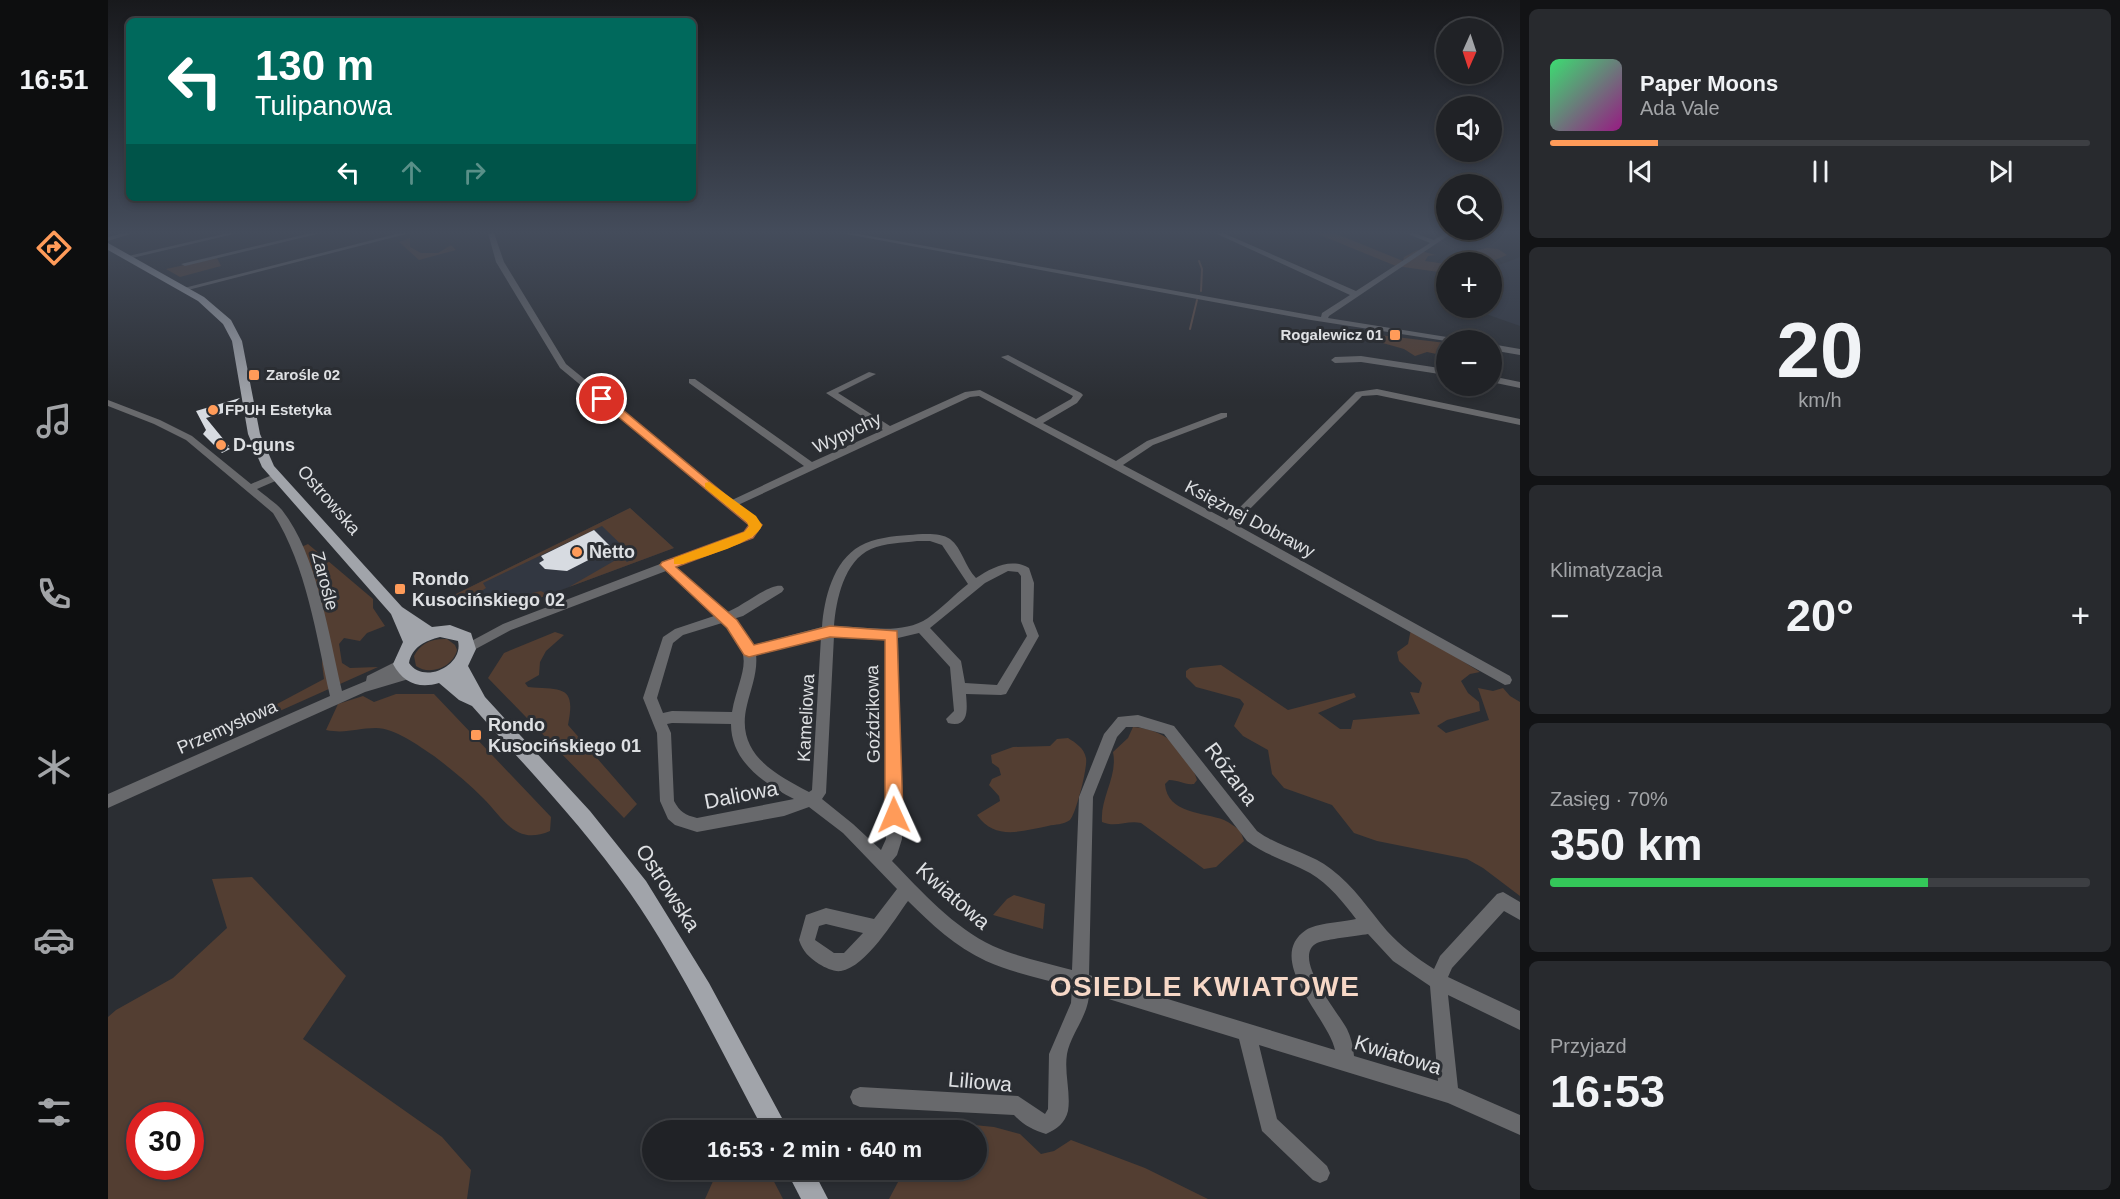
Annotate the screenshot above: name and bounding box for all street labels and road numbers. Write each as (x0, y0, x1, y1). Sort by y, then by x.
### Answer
street label: Wypychy (810, 409, 884, 457)
street label: Ostrowska (294, 461, 365, 539)
street label: Księżnej Dobrawy (1182, 476, 1318, 562)
street label: Zarośle (308, 549, 342, 613)
street label: Goździkowa (862, 664, 884, 763)
street label: Kameliowa (794, 673, 818, 762)
street label: Przemysłowa (174, 696, 281, 758)
street label: Różana (1200, 738, 1263, 810)
street label: Daliowa (702, 776, 780, 813)
street label: Ostrowska (632, 840, 705, 936)
street label: Kwiatowa (912, 857, 995, 934)
street label: Kwiatowa (1352, 1030, 1445, 1079)
street label: Liliowa (947, 1067, 1013, 1096)

